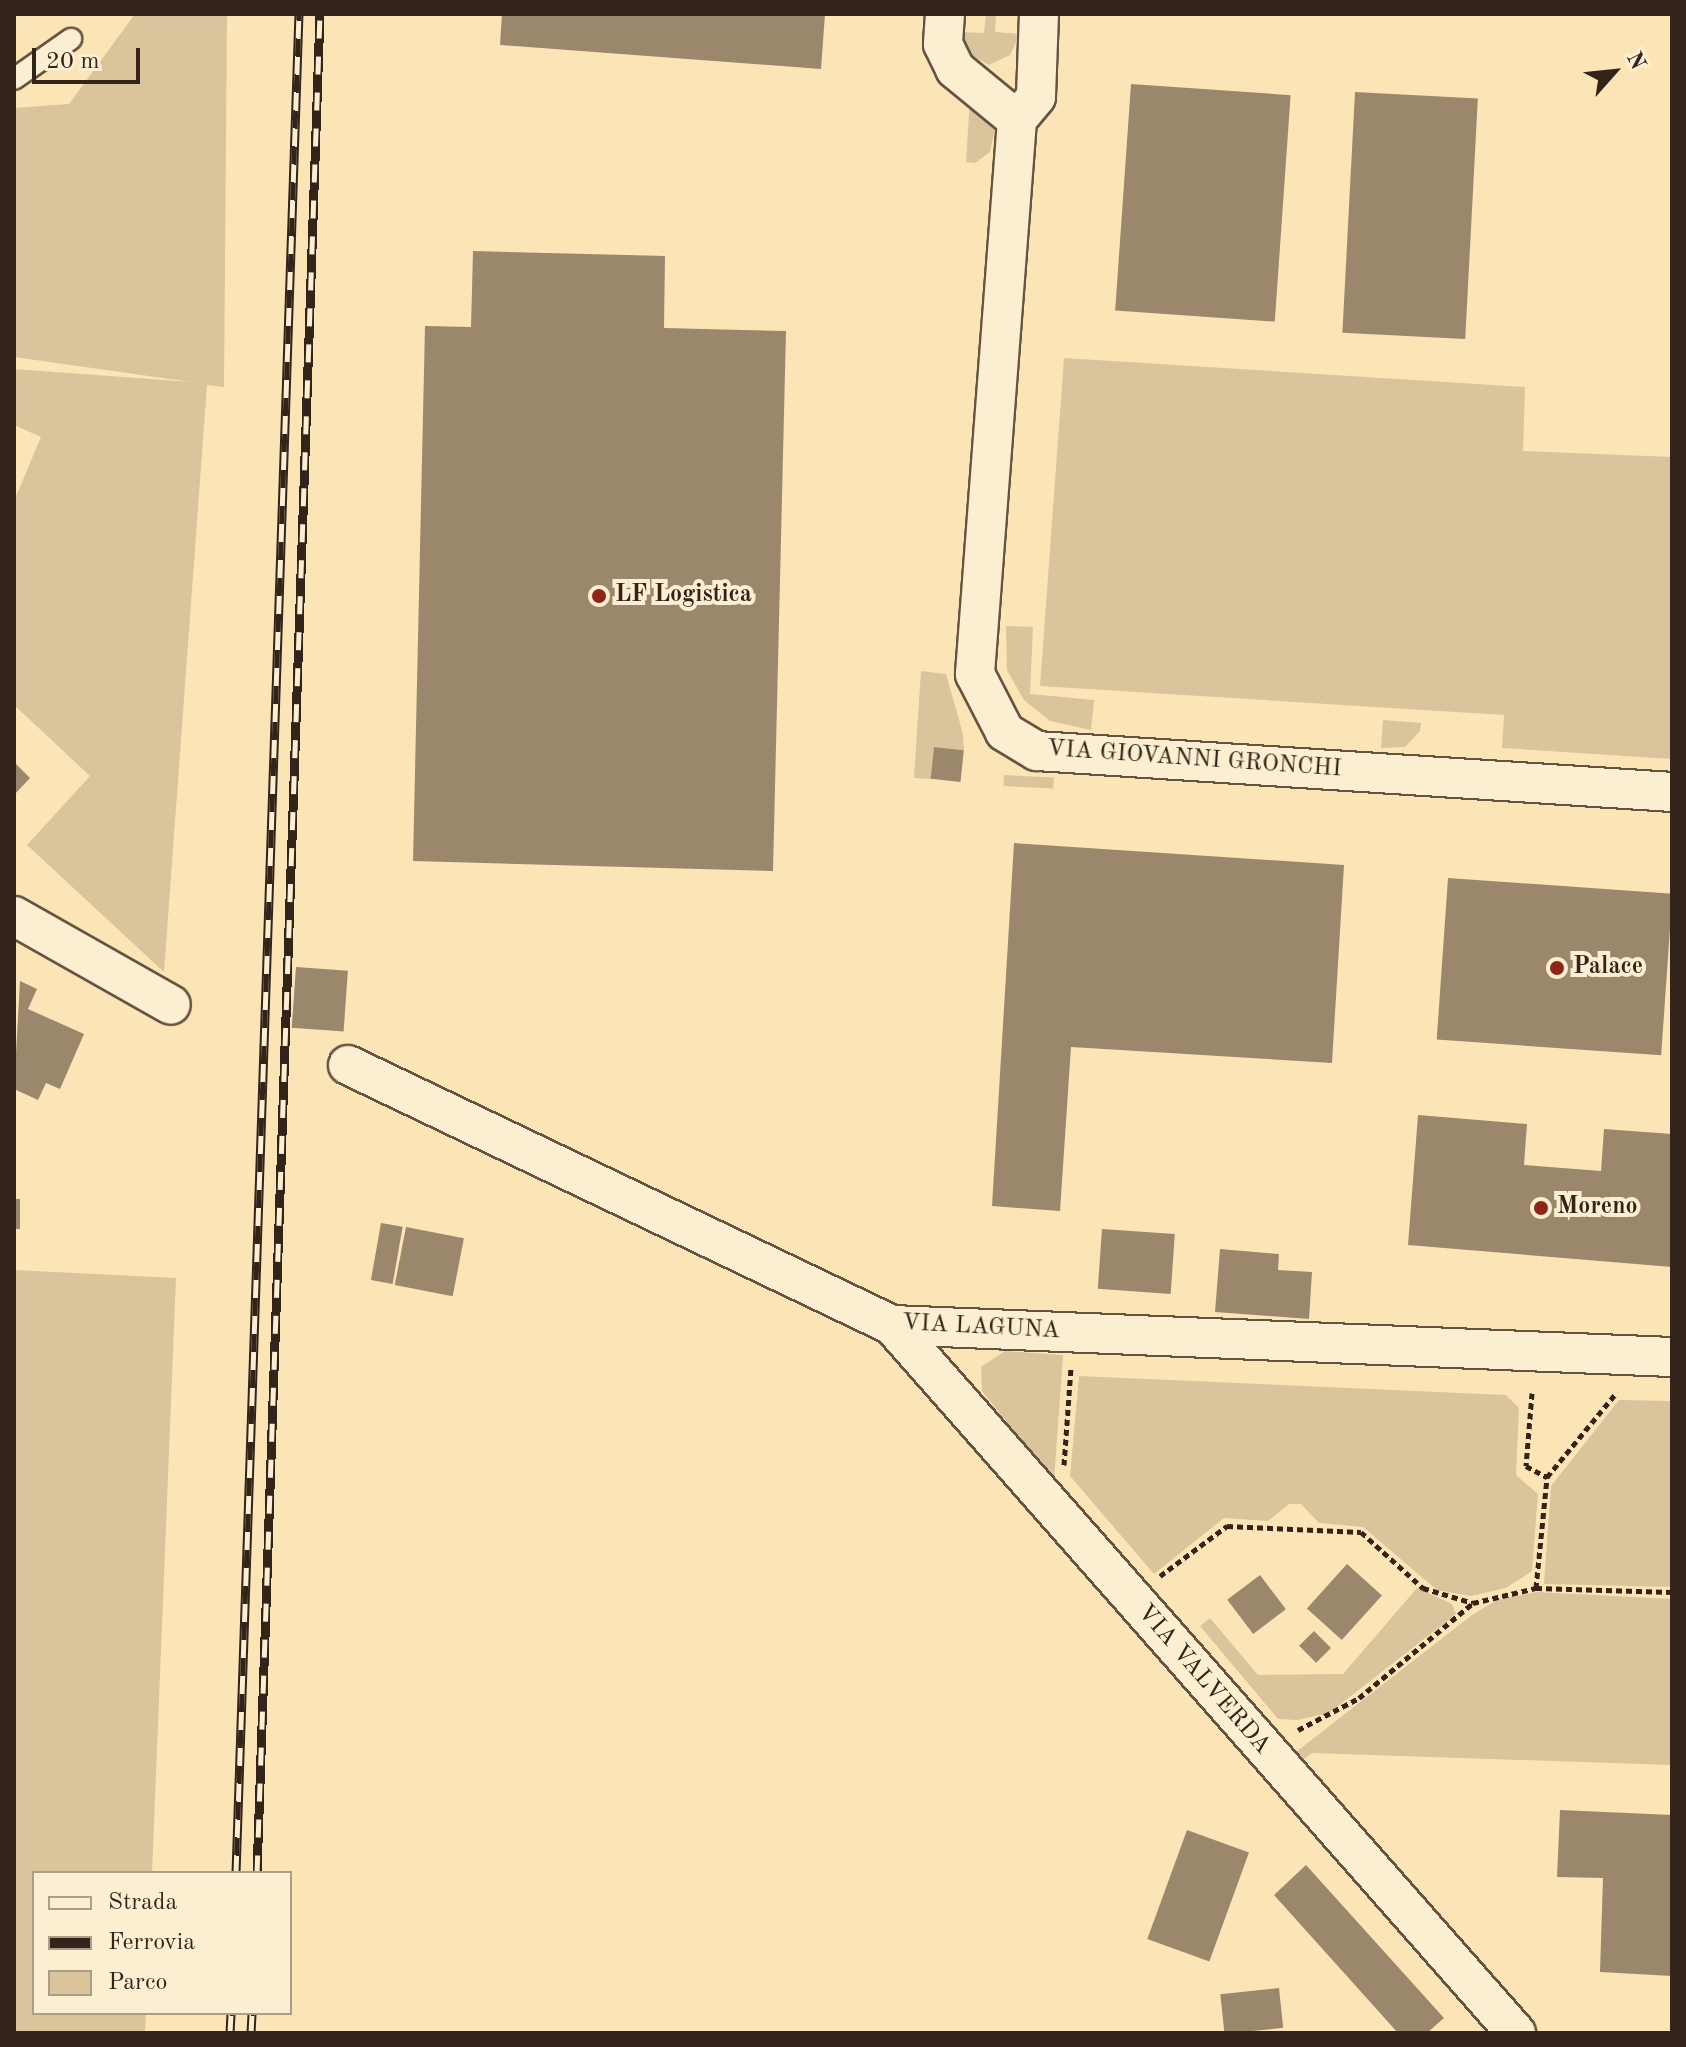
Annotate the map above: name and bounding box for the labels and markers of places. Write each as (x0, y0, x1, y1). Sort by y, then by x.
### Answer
place label: LF Logistica (615, 582, 752, 610)
marker: LF Logistica (590, 587, 608, 605)
place label: Palace (1573, 954, 1643, 982)
marker: Palace (1548, 959, 1566, 977)
place label: Moreno (1557, 1194, 1638, 1222)
marker: Moreno (1532, 1199, 1550, 1217)

